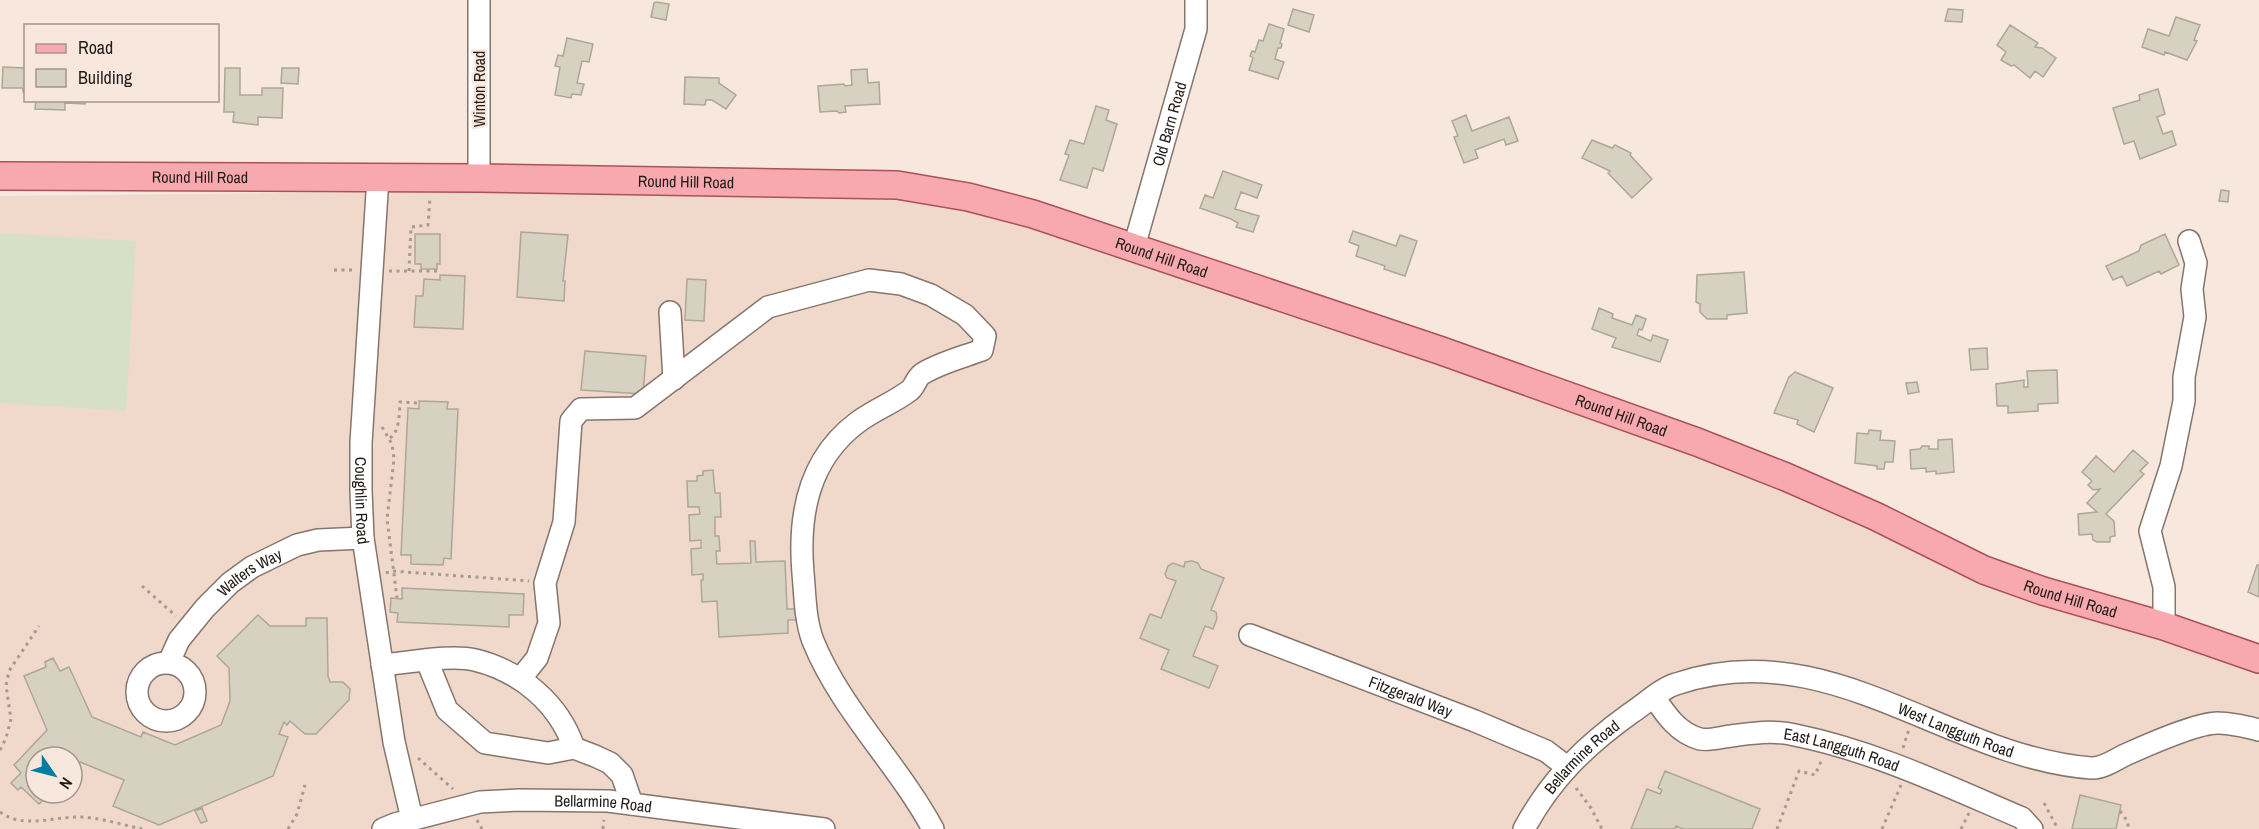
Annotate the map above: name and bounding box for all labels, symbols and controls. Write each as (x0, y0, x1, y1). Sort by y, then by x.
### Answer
legend (24, 24, 219, 102)
text: Road (78, 35, 113, 60)
street label: Winton Road (468, 51, 490, 127)
text: Building (78, 65, 133, 90)
street label: Old Barn Road (1147, 79, 1191, 169)
street label: Round Hill Road (152, 166, 248, 188)
street label: Round Hill Road (638, 170, 734, 193)
street label: Round Hill Road (1113, 231, 1211, 283)
street label: Round Hill Road (1572, 388, 1670, 442)
street label: Coughlin Road (350, 457, 375, 546)
street label: Walters Way (212, 543, 286, 601)
street label: Round Hill Road (2021, 574, 2120, 623)
street label: Fitzgerald Way (1366, 670, 1456, 723)
street label: West Langguth Road (1895, 697, 2017, 763)
street label: Bellarmine Road (1539, 715, 1624, 798)
street label: East Langguth Road (1782, 722, 1903, 776)
north arrow (24, 745, 84, 805)
text: N (55, 773, 78, 794)
street label: Bellarmine Road (554, 789, 653, 818)

